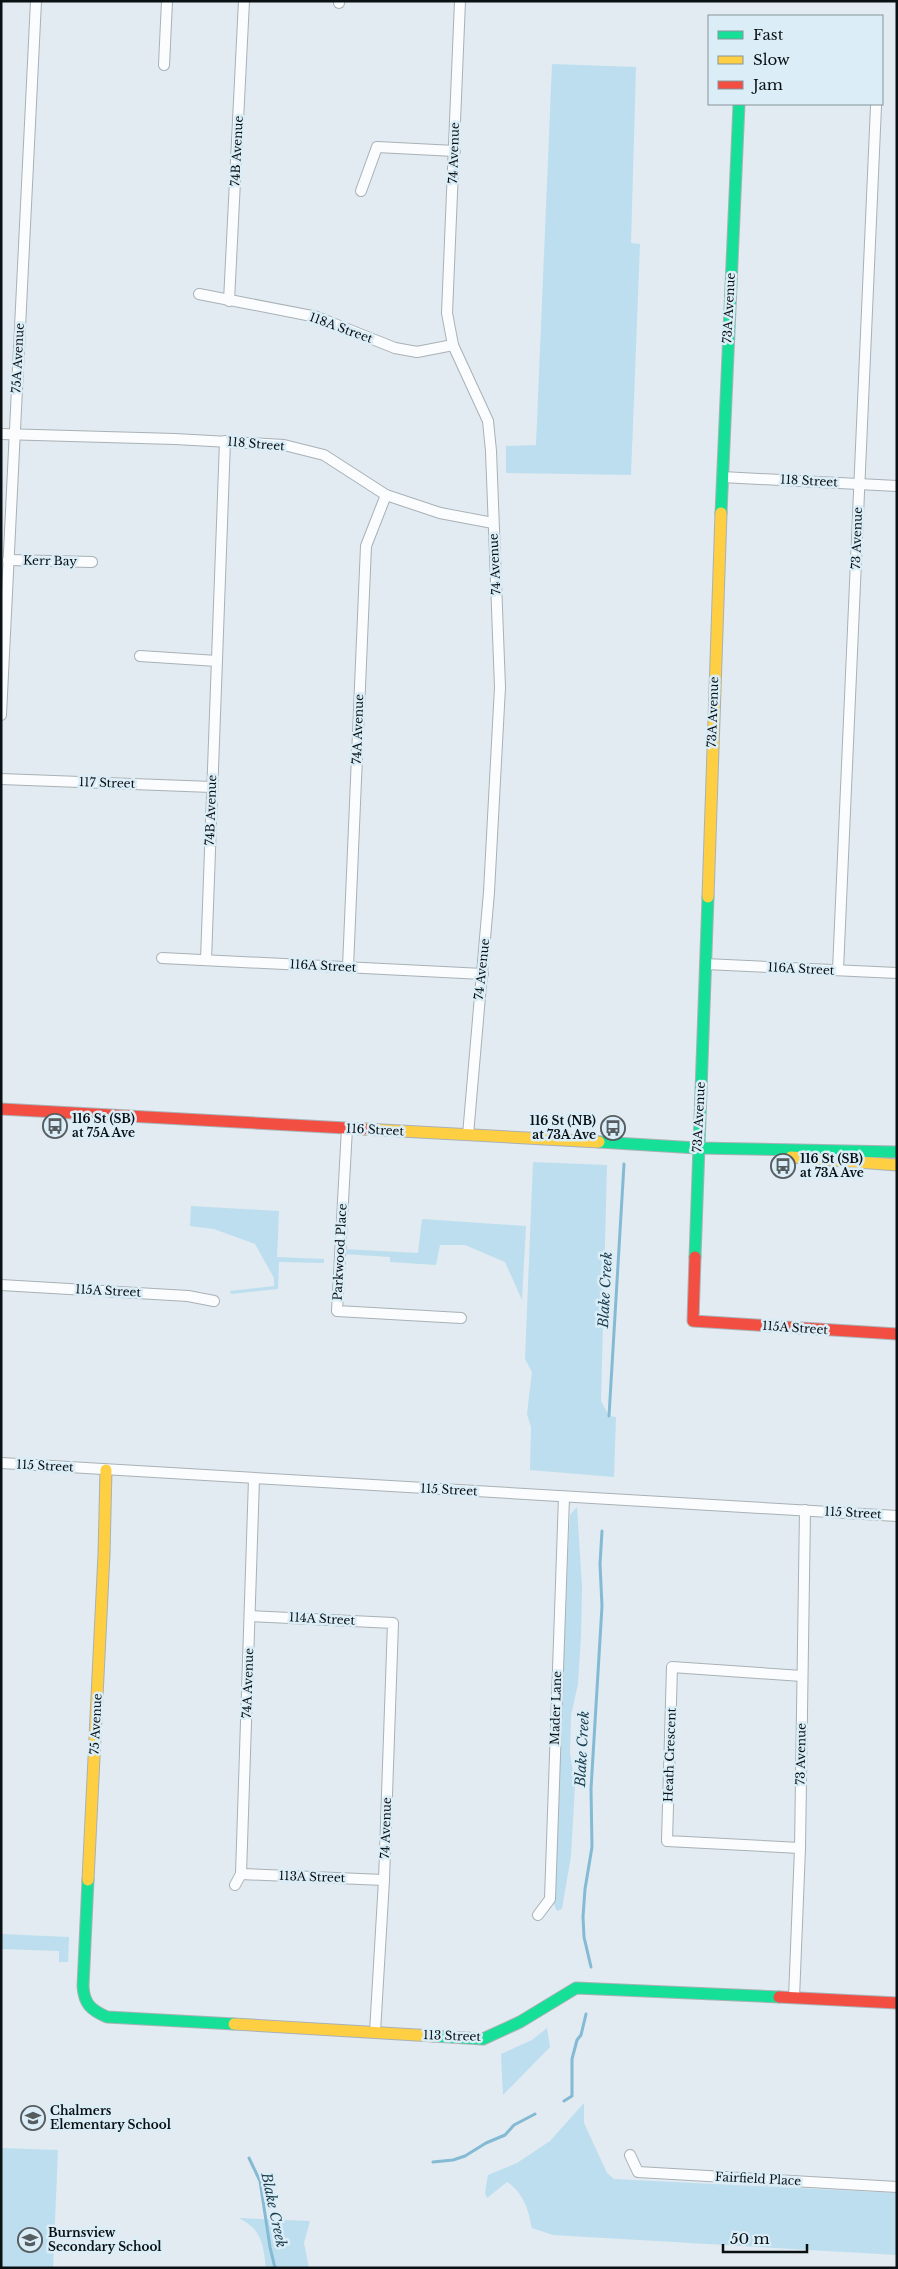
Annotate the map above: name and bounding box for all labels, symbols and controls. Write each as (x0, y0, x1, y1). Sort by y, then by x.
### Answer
legend (708, 15, 883, 105)
text: Fast (753, 25, 784, 44)
text: Slow (753, 50, 790, 69)
text: Jam (751, 75, 783, 94)
street label: 74B Avenue (227, 115, 246, 187)
street label: 74 Avenue (445, 122, 462, 184)
street label: 73A Avenue (719, 272, 738, 344)
street label: 118A Street (307, 309, 375, 346)
street label: 75A Avenue (8, 322, 27, 393)
street label: 118 Street (227, 434, 286, 454)
street label: 118 Street (780, 472, 839, 490)
street label: 73 Avenue (848, 507, 865, 569)
street label: 74 Avenue (485, 533, 504, 595)
street label: Kerr Bay (23, 553, 77, 568)
street label: 73A Avenue (704, 676, 721, 748)
street label: 74A Avenue (349, 693, 366, 764)
street label: 117 Street (79, 774, 136, 791)
street label: 74B Avenue (202, 774, 219, 846)
street label: 74 Avenue (471, 937, 492, 1000)
street label: 116A Street (289, 956, 357, 975)
street label: 116A Street (767, 959, 835, 978)
street label: 73A Avenue (689, 1081, 708, 1153)
place label: 116 St (SB) at 75A Ave (72, 1111, 135, 1140)
bus stop icon: 116 St (SB) at 75A Ave (42, 1113, 68, 1139)
place label: 116 St (NB) at 73A Ave (530, 1113, 596, 1142)
bus stop icon: 116 St (NB) at 73A Ave (600, 1115, 626, 1141)
street label: 116 Street (346, 1120, 405, 1139)
place label: 116 St (SB) at 73A Ave (800, 1151, 864, 1180)
bus stop icon: 116 St (SB) at 73A Ave (770, 1153, 796, 1179)
street label: Parkwood Place (329, 1203, 350, 1301)
water label: Blake Creek (594, 1251, 616, 1330)
street label: 115A Street (75, 1281, 142, 1300)
street label: 115A Street (762, 1318, 829, 1337)
street label: 115 Street (16, 1457, 74, 1475)
street label: 115 Street (420, 1481, 478, 1499)
street label: 115 Street (824, 1504, 882, 1522)
street label: 114A Street (289, 1609, 356, 1628)
street label: 74A Avenue (239, 1647, 256, 1718)
street label: Mader Lane (547, 1671, 564, 1745)
street label: 75 Avenue (86, 1693, 105, 1755)
street label: Heath Crescent (660, 1707, 679, 1802)
water label: Blake Creek (571, 1710, 593, 1789)
street label: 73 Avenue (792, 1723, 809, 1785)
street label: 74 Avenue (377, 1797, 394, 1859)
street label: 113A Street (279, 1868, 346, 1885)
street label: 113 Street (423, 2027, 482, 2044)
place label: Chalmers Elementary School (50, 2103, 172, 2132)
school or university icon: Chalmers Elementary School (20, 2105, 46, 2131)
street label: Fairfield Place (715, 2169, 802, 2188)
water label: Blake Creek (257, 2170, 291, 2249)
scale bar (723, 2222, 807, 2254)
place label: Burnsview Secondary School (48, 2225, 162, 2254)
school or university icon: Burnsview Secondary School (17, 2227, 43, 2253)
text: 50 m (730, 2229, 770, 2248)

